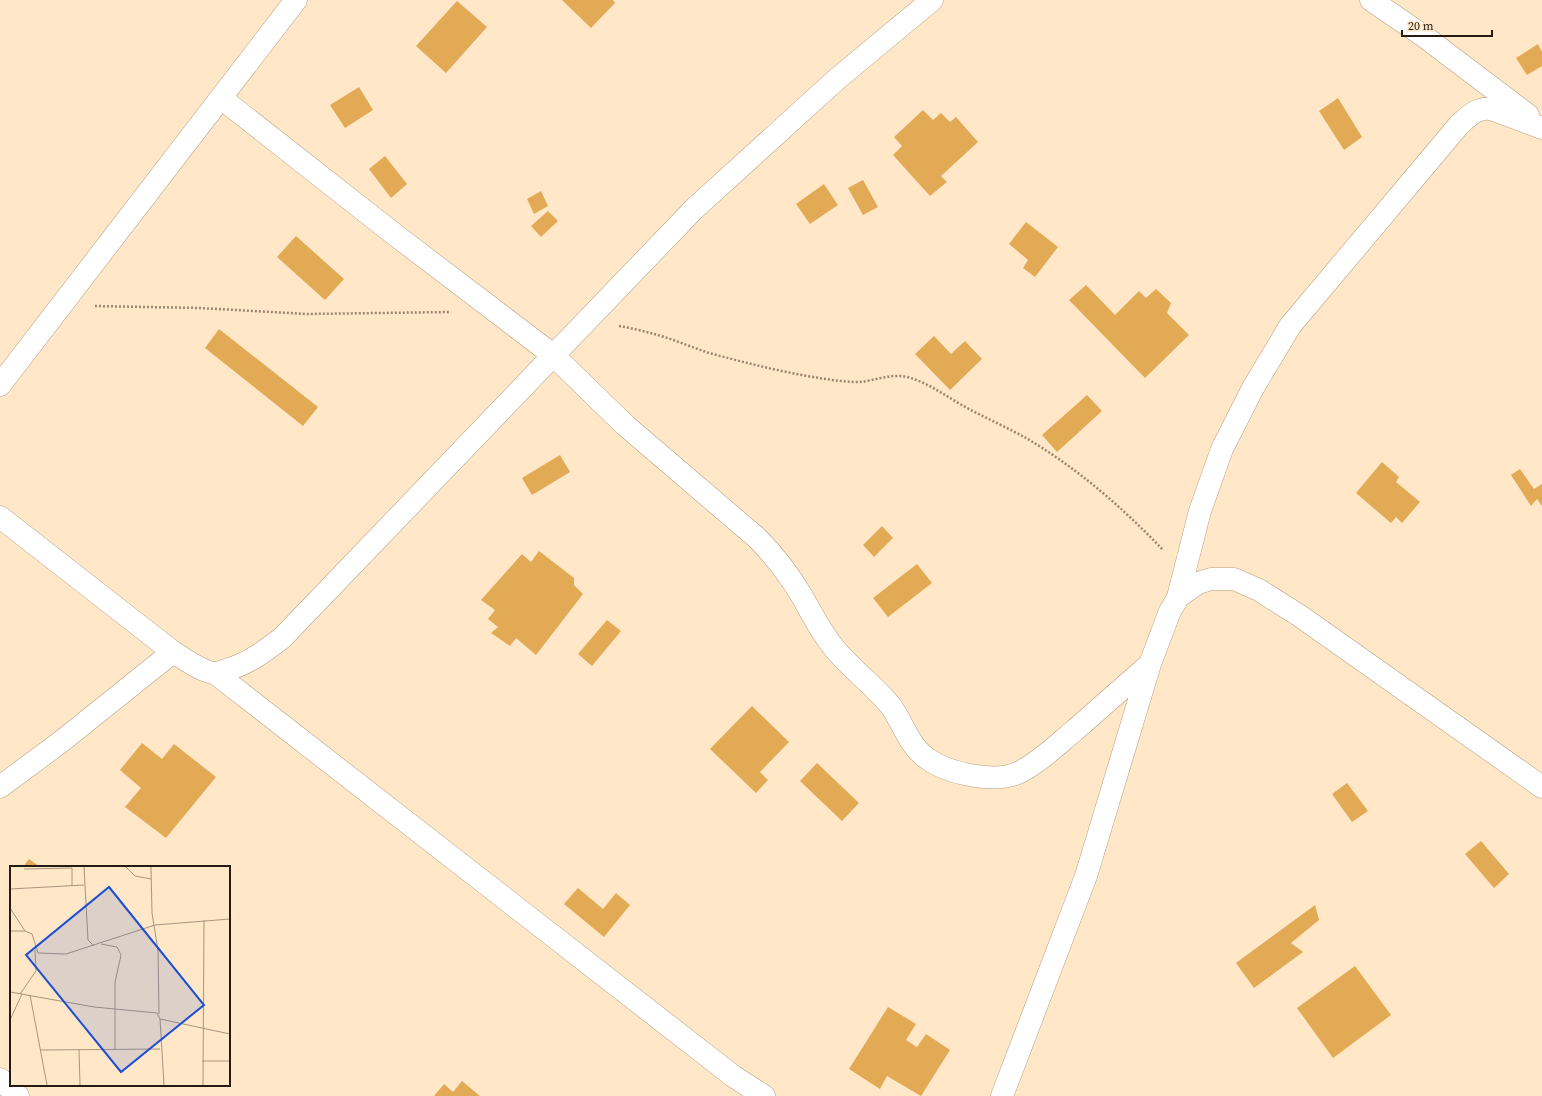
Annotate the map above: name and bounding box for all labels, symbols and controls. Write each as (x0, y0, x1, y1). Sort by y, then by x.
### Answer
scale bar (1402, 12, 1492, 38)
text: 20 m (1408, 18, 1434, 34)
inset map (10, 866, 230, 1086)

